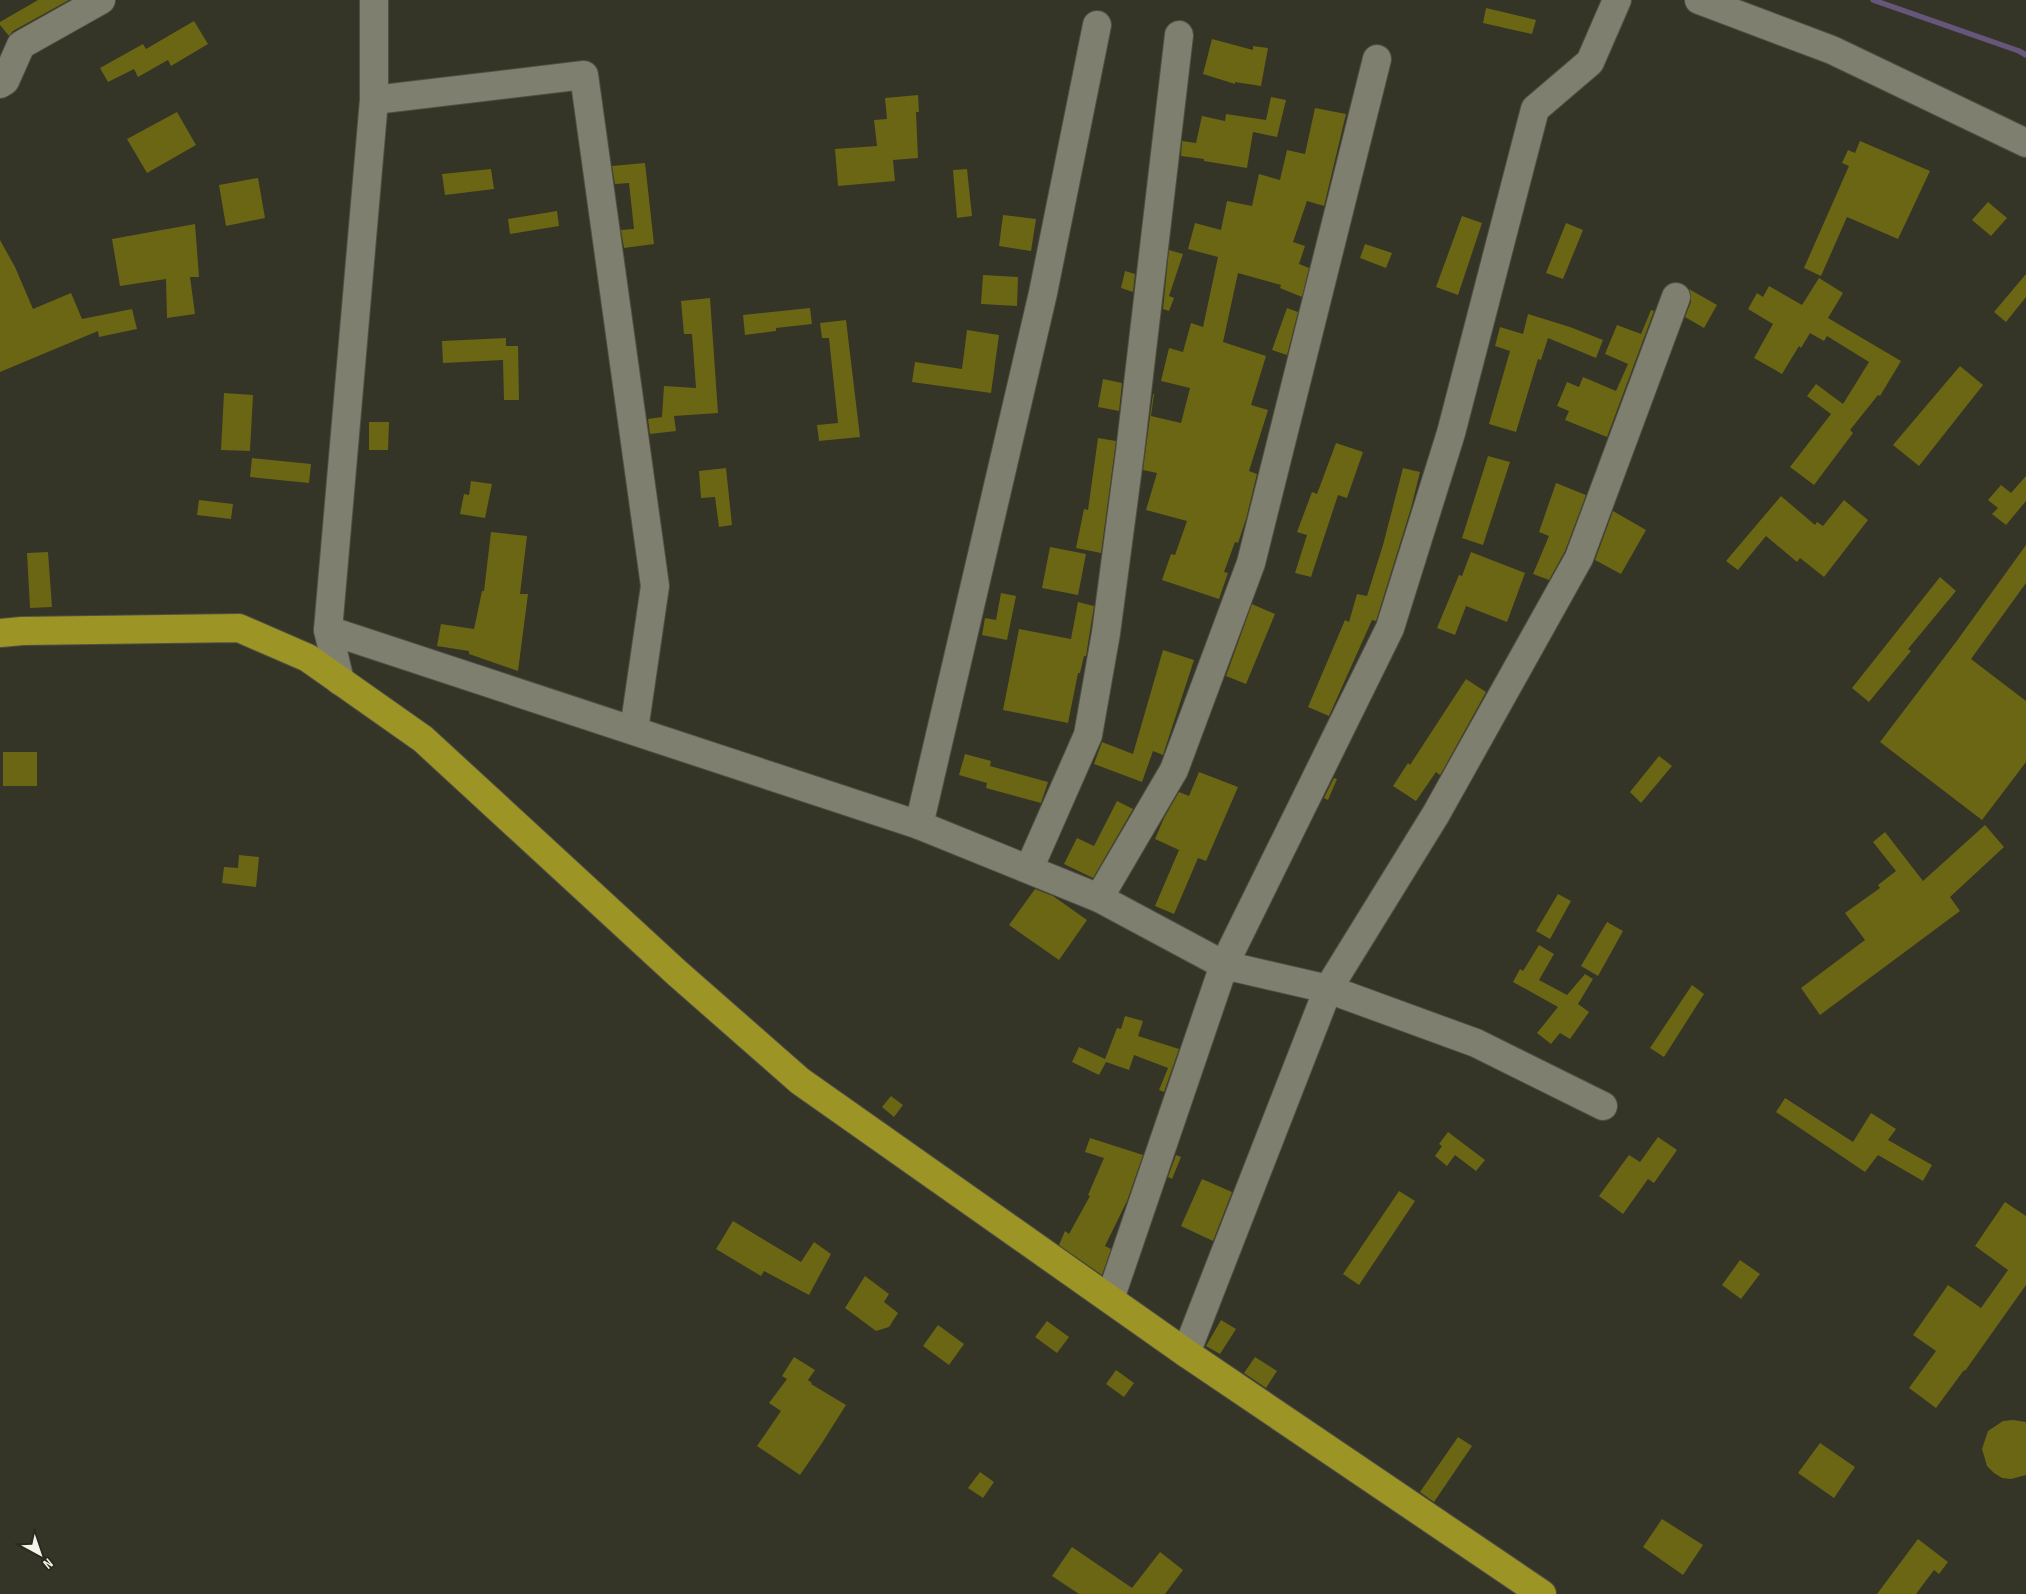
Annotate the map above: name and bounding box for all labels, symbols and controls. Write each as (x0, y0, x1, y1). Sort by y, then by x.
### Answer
north arrow (15, 1529, 65, 1579)
text: N (40, 1555, 56, 1572)

